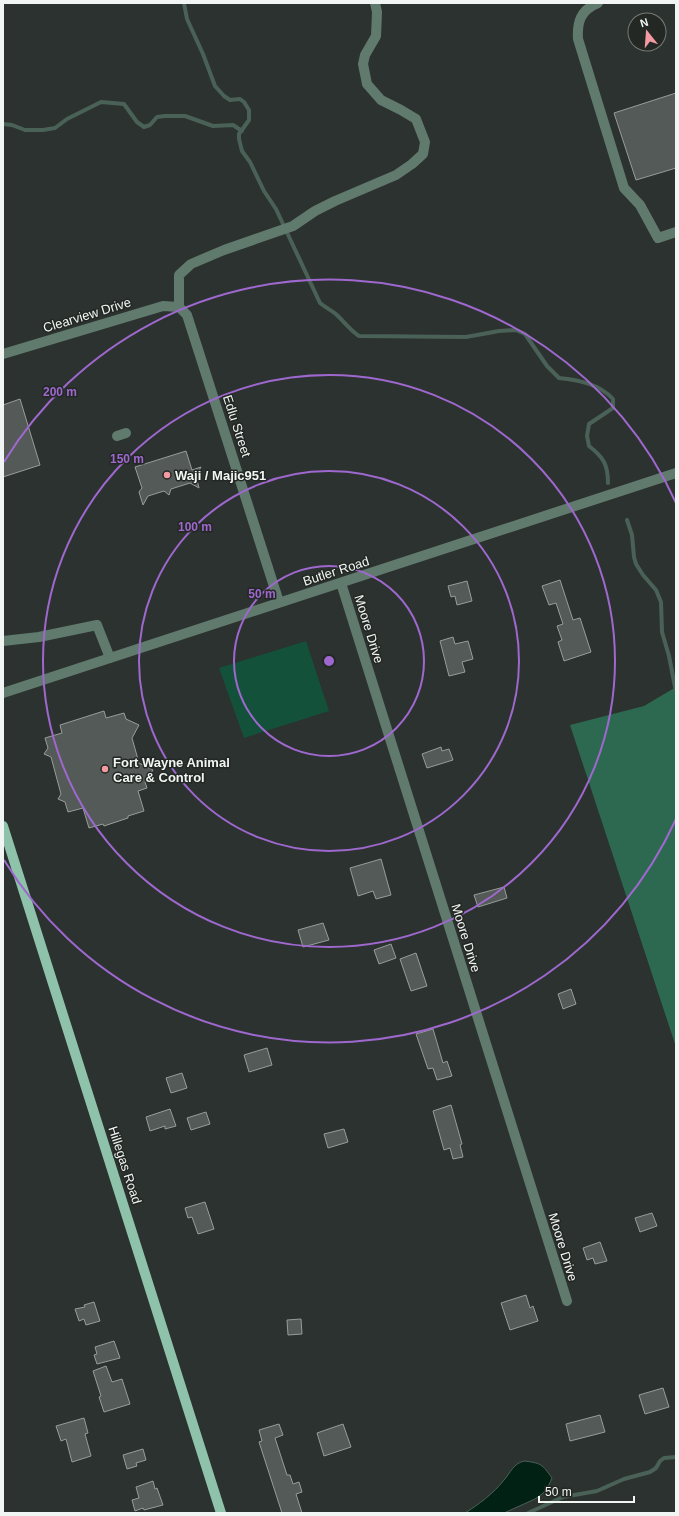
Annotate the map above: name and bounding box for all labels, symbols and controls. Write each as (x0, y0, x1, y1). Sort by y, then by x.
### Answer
north arrow (627, 12, 667, 52)
text: N (639, 16, 650, 29)
street label: Clearview Drive (41, 295, 133, 335)
text: 200 m (43, 385, 77, 399)
street label: Edlu Street (220, 393, 254, 459)
text: 150 m (110, 452, 144, 466)
place label: Waji / Majic951 (175, 468, 266, 483)
marker: Waji / Majic951 (162, 470, 172, 480)
text: 100 m (178, 520, 212, 534)
street label: Butler Road (301, 553, 371, 589)
text: 50 m (248, 587, 276, 601)
street label: Moore Drive (351, 593, 387, 665)
centre of rings (322, 654, 336, 668)
place label: Fort Wayne Animal Care & Control (113, 755, 230, 785)
marker: Fort Wayne Animal Care & Control (100, 764, 110, 774)
street label: Moore Drive (448, 902, 484, 974)
street label: Hillegas Road (105, 1124, 145, 1206)
street label: Moore Drive (545, 1211, 581, 1283)
scale bar (539, 1478, 634, 1504)
text: 50 m (545, 1485, 572, 1499)

